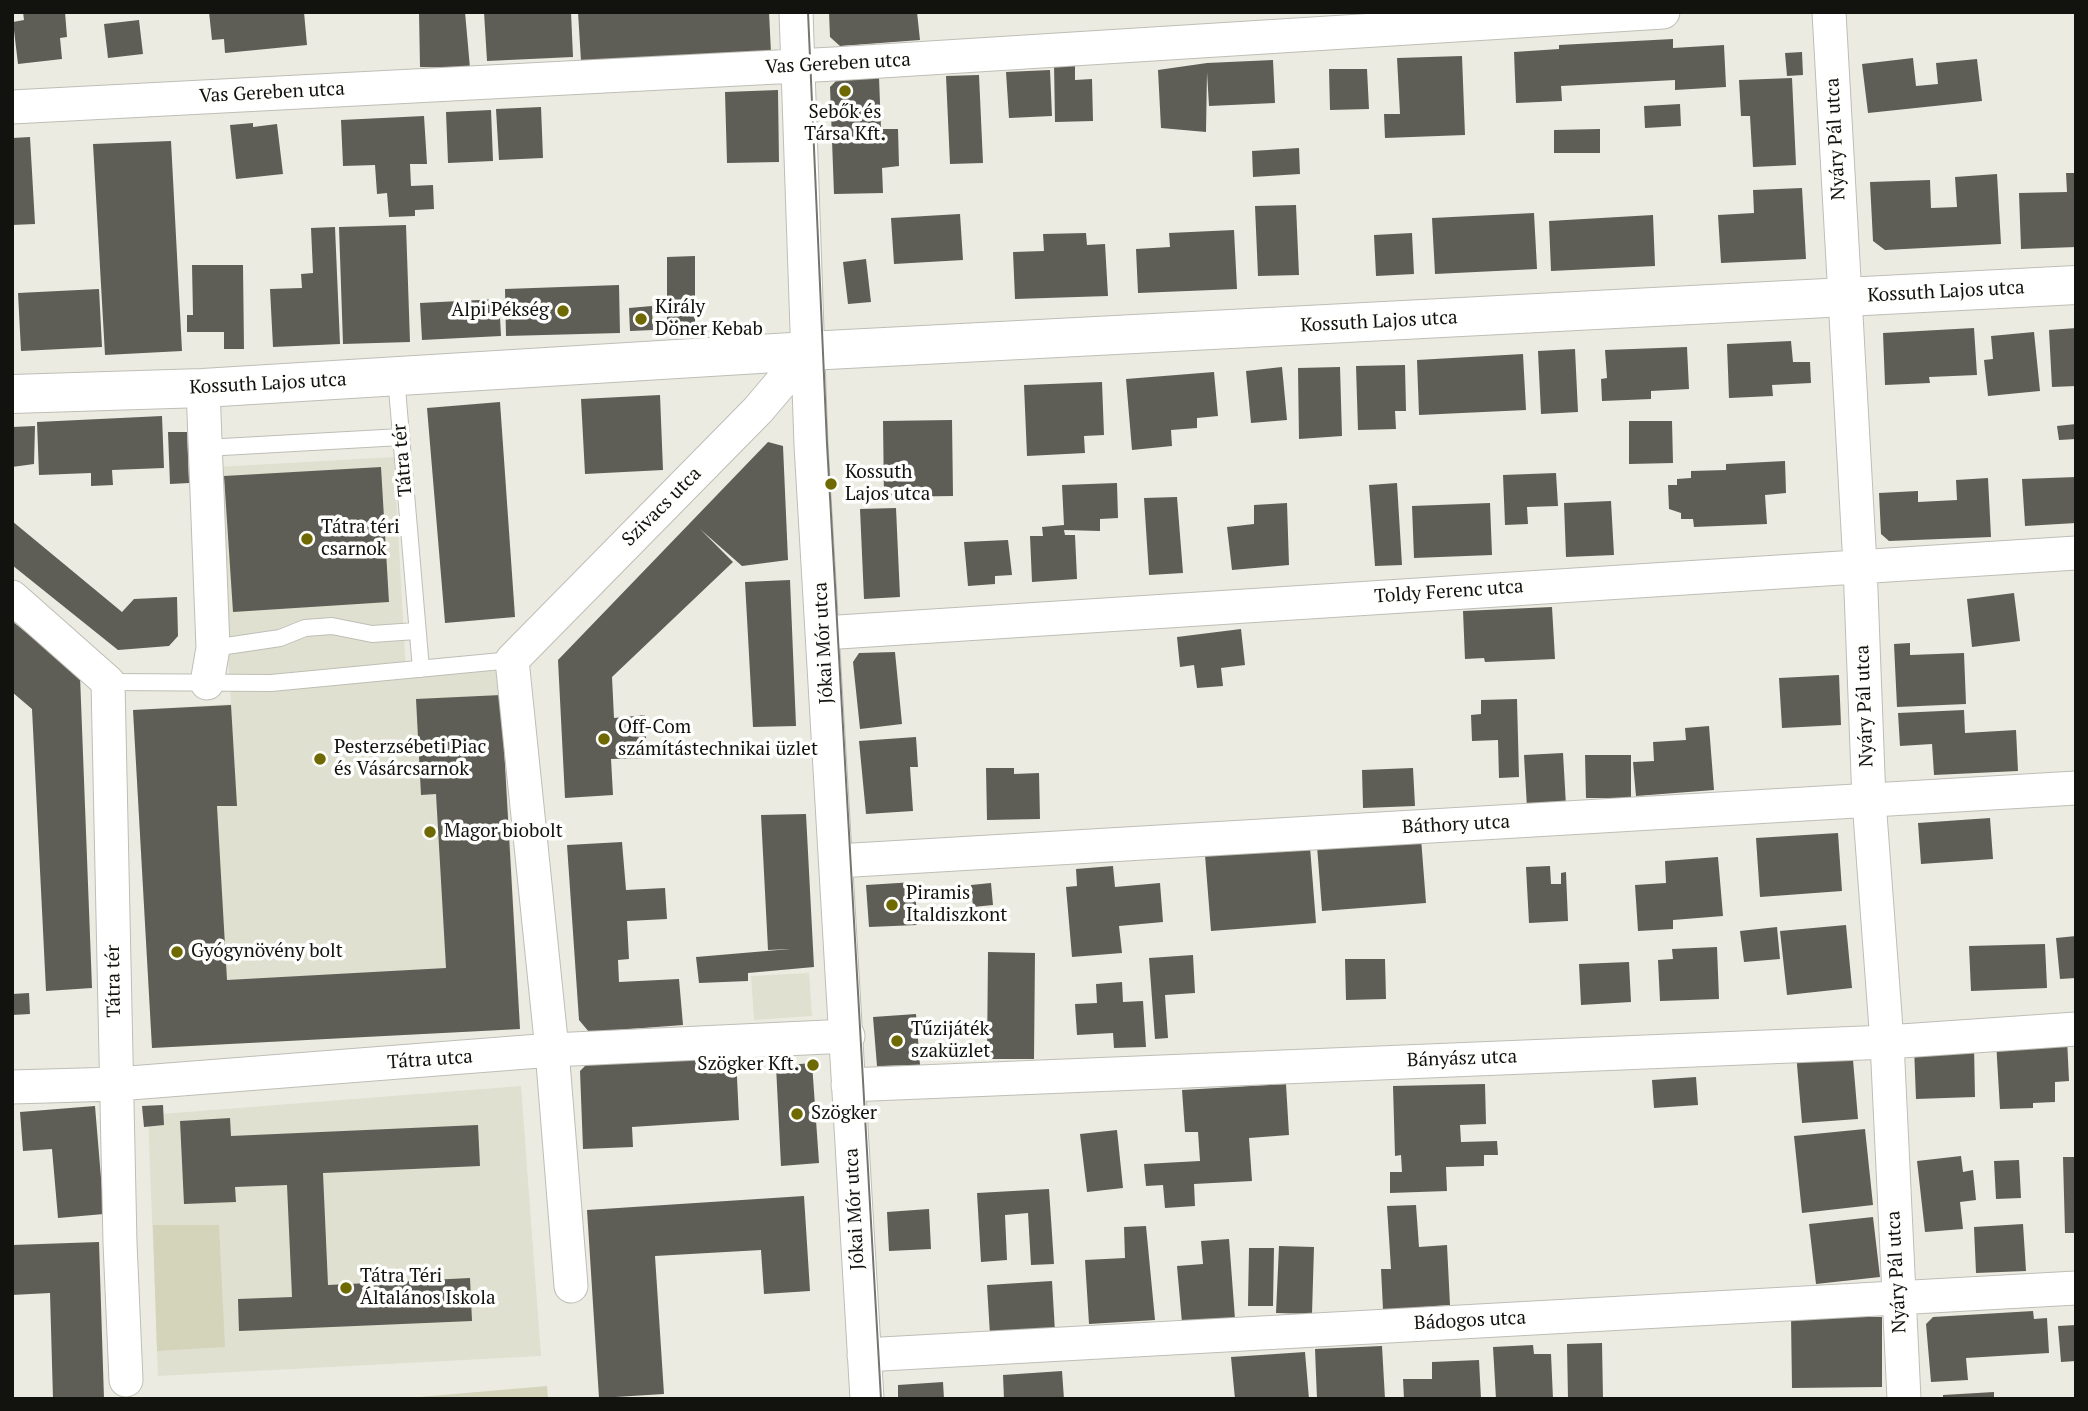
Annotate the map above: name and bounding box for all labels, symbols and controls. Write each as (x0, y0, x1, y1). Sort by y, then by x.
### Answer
street label: Vas Gereben utca (765, 49, 911, 79)
street label: Nyáry Pál utca (1821, 77, 1851, 201)
street label: Vas Gereben utca (199, 78, 345, 108)
marker: Sebők és Társa Kft. (837, 83, 853, 99)
place label: Sebők és Társa Kft. (804, 102, 886, 146)
street label: Kossuth Lajos utca (1867, 276, 2025, 308)
place label: Király Döner Kebab (655, 297, 763, 341)
place label: Alpi Pékség (451, 300, 549, 322)
marker: Alpi Pékség (555, 303, 571, 319)
street label: Kossuth Lajos utca (1300, 306, 1458, 338)
marker: Király Döner Kebab (633, 311, 649, 327)
street label: Kossuth Lajos utca (189, 368, 347, 400)
street label: Tátra tér (388, 423, 418, 497)
place label: Kossuth Lajos utca (845, 462, 930, 506)
street label: Szivacs utca (618, 463, 706, 551)
marker: Kossuth Lajos utca (823, 476, 839, 492)
place label: Tátra téri csarnok (321, 517, 400, 561)
marker: Tátra téri csarnok (299, 531, 315, 547)
street label: Toldy Ferenc utca (1374, 575, 1524, 609)
street label: Jókai Mór utca (809, 581, 839, 705)
street label: Nyáry Pál utca (1851, 644, 1879, 768)
place label: Off-Com számítástechnikai üzlet (618, 717, 818, 761)
marker: Off-Com számítástechnikai üzlet (596, 731, 612, 747)
place label: Pesterzsébeti Piac és Vásárcsarnok (334, 737, 486, 781)
marker: Pesterzsébeti Piac és Vásárcsarnok (312, 751, 328, 767)
street label: Báthory utca (1401, 811, 1511, 839)
place label: Magor biobolt (444, 821, 563, 843)
marker: Magor biobolt (422, 824, 438, 840)
place label: Piramis Italdiszkont (906, 883, 1007, 927)
marker: Piramis Italdiszkont (884, 897, 900, 913)
place label: Gyógynövény bolt (191, 941, 343, 963)
street label: Tátra tér (102, 944, 126, 1018)
marker: Gyógynövény bolt (169, 944, 185, 960)
place label: Tűzijáték szaküzlet (911, 1019, 990, 1063)
marker: Tűzijáték szaküzlet (889, 1033, 905, 1049)
street label: Tátra utca (387, 1046, 473, 1074)
street label: Bányász utca (1406, 1046, 1518, 1072)
place label: Szögker Kft. (697, 1054, 799, 1076)
marker: Szögker Kft. (805, 1057, 821, 1073)
place label: Szögker (811, 1103, 877, 1125)
marker: Szögker (789, 1106, 805, 1122)
street label: Jókai Mór utca (840, 1147, 870, 1271)
street label: Nyáry Pál utca (1882, 1210, 1912, 1334)
place label: Tátra Téri Általános Iskola (360, 1266, 496, 1310)
marker: Tátra Téri Általános Iskola (338, 1280, 354, 1296)
street label: Bádogos utca (1413, 1307, 1527, 1335)

